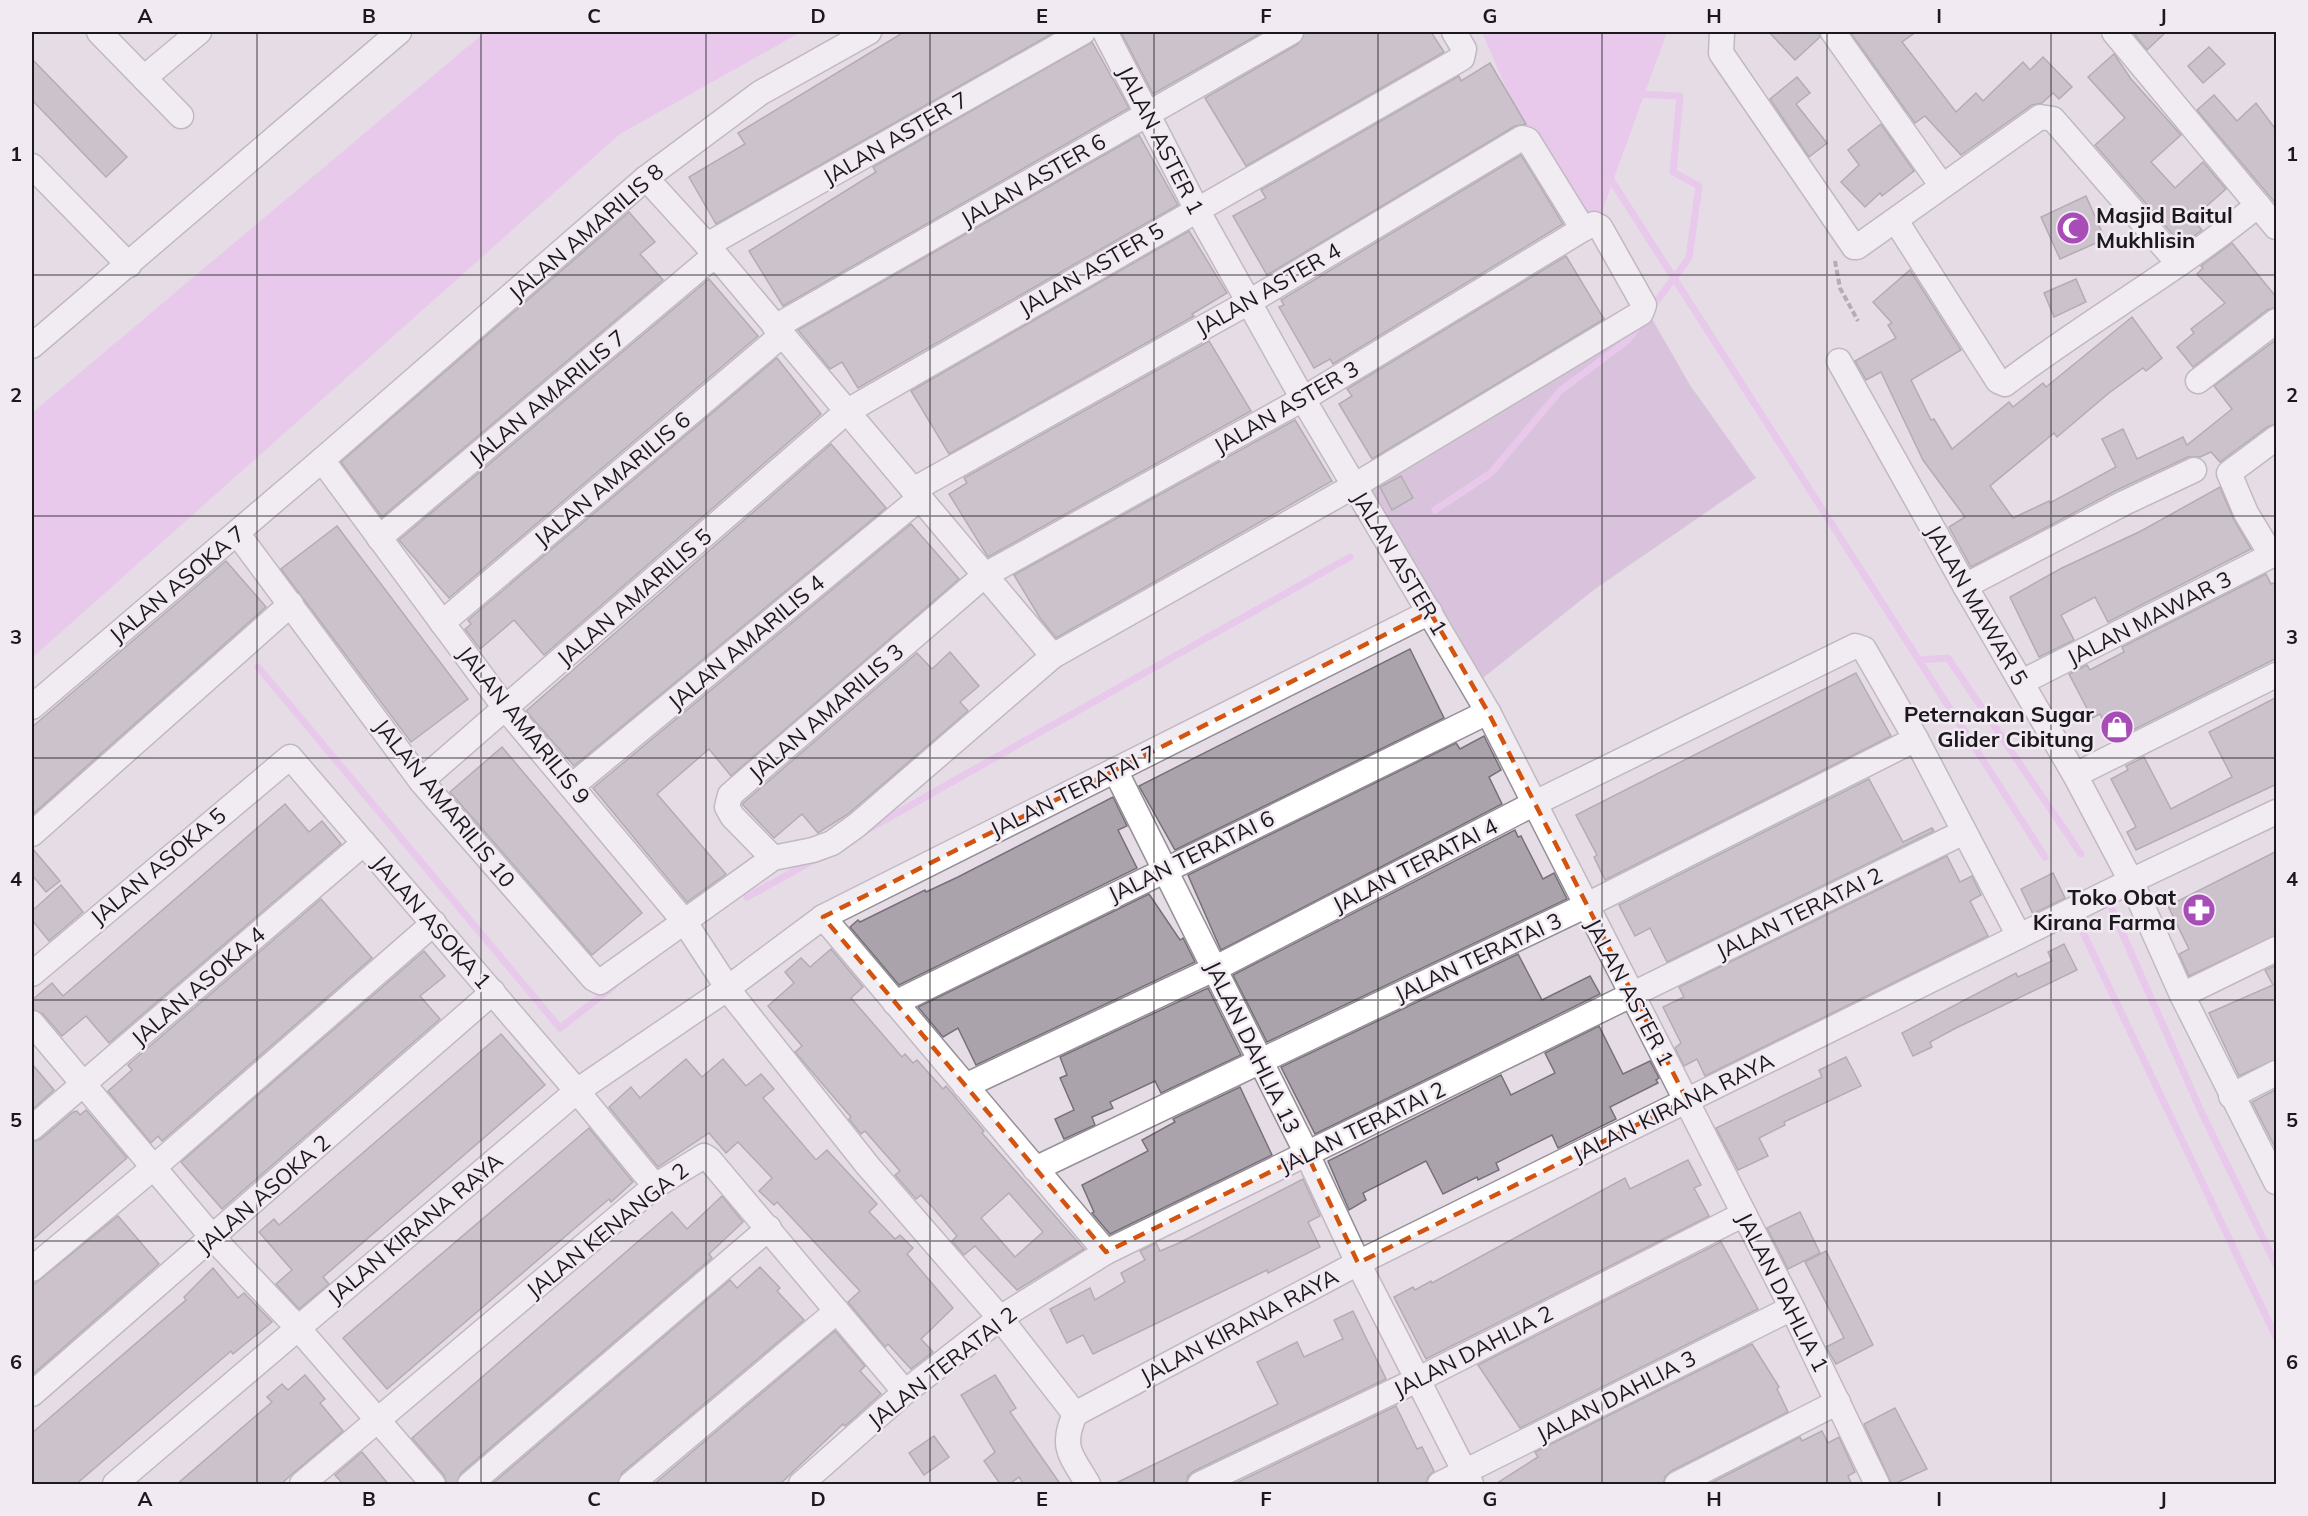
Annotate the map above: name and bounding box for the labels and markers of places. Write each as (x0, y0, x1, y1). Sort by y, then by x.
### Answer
place label: Masjid Baitul Mukhlisin (2096, 201, 2233, 254)
mosque icon: Masjid Baitul Mukhlisin (2055, 210, 2091, 246)
place label: Peternakan Sugar Glider Cibitung (1904, 700, 2094, 753)
shop icon: Peternakan Sugar Glider Cibitung (2099, 709, 2135, 745)
place label: Toko Obat Kirana Farma (2033, 883, 2176, 936)
pharmacy icon: Toko Obat Kirana Farma (2181, 892, 2217, 928)

